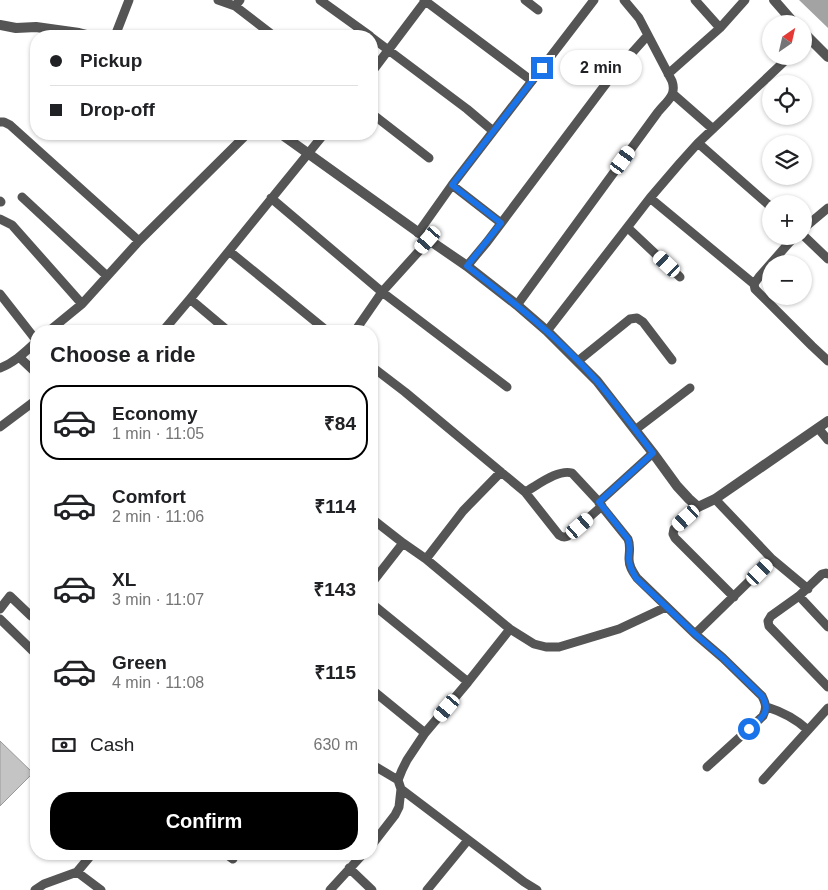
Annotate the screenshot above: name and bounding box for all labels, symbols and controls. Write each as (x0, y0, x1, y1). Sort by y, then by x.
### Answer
north arrow (762, 15, 812, 65)
map controls (762, 15, 812, 305)
text: Pickup (80, 50, 142, 71)
callout: 2 min (560, 50, 642, 86)
route end (531, 57, 553, 79)
text: 2 min (580, 59, 622, 76)
button: locate (762, 75, 812, 125)
text: Drop-off (80, 99, 155, 120)
button: layers (762, 135, 812, 185)
car (608, 143, 637, 177)
button: + (762, 195, 812, 245)
car (412, 224, 443, 256)
car (650, 248, 683, 280)
button: − (762, 255, 812, 305)
text: Choose a ride (50, 342, 195, 367)
icon: car (52, 400, 97, 445)
text: Economy (112, 403, 198, 424)
text: ₹84 (324, 413, 356, 434)
text: 1 min · 11:05 (112, 425, 204, 442)
icon: car (52, 483, 97, 528)
text: Comfort (112, 486, 186, 507)
text: ₹114 (314, 496, 356, 517)
car (669, 502, 702, 534)
text: 2 min · 11:06 (112, 508, 204, 525)
car (563, 510, 596, 542)
car (744, 556, 775, 588)
icon: car (52, 566, 97, 611)
text: XL (112, 569, 136, 590)
text: ₹143 (313, 579, 356, 600)
text: 3 min · 11:07 (112, 591, 204, 608)
icon: car (52, 649, 97, 694)
text: Green (112, 652, 167, 673)
text: ₹115 (314, 662, 356, 683)
text: 4 min · 11:08 (112, 674, 204, 691)
car (431, 692, 462, 724)
route start (738, 718, 760, 740)
icon: cash (50, 731, 78, 759)
text: Cash (90, 734, 134, 755)
text: 630 m (314, 736, 358, 753)
button: Confirm (50, 792, 358, 850)

